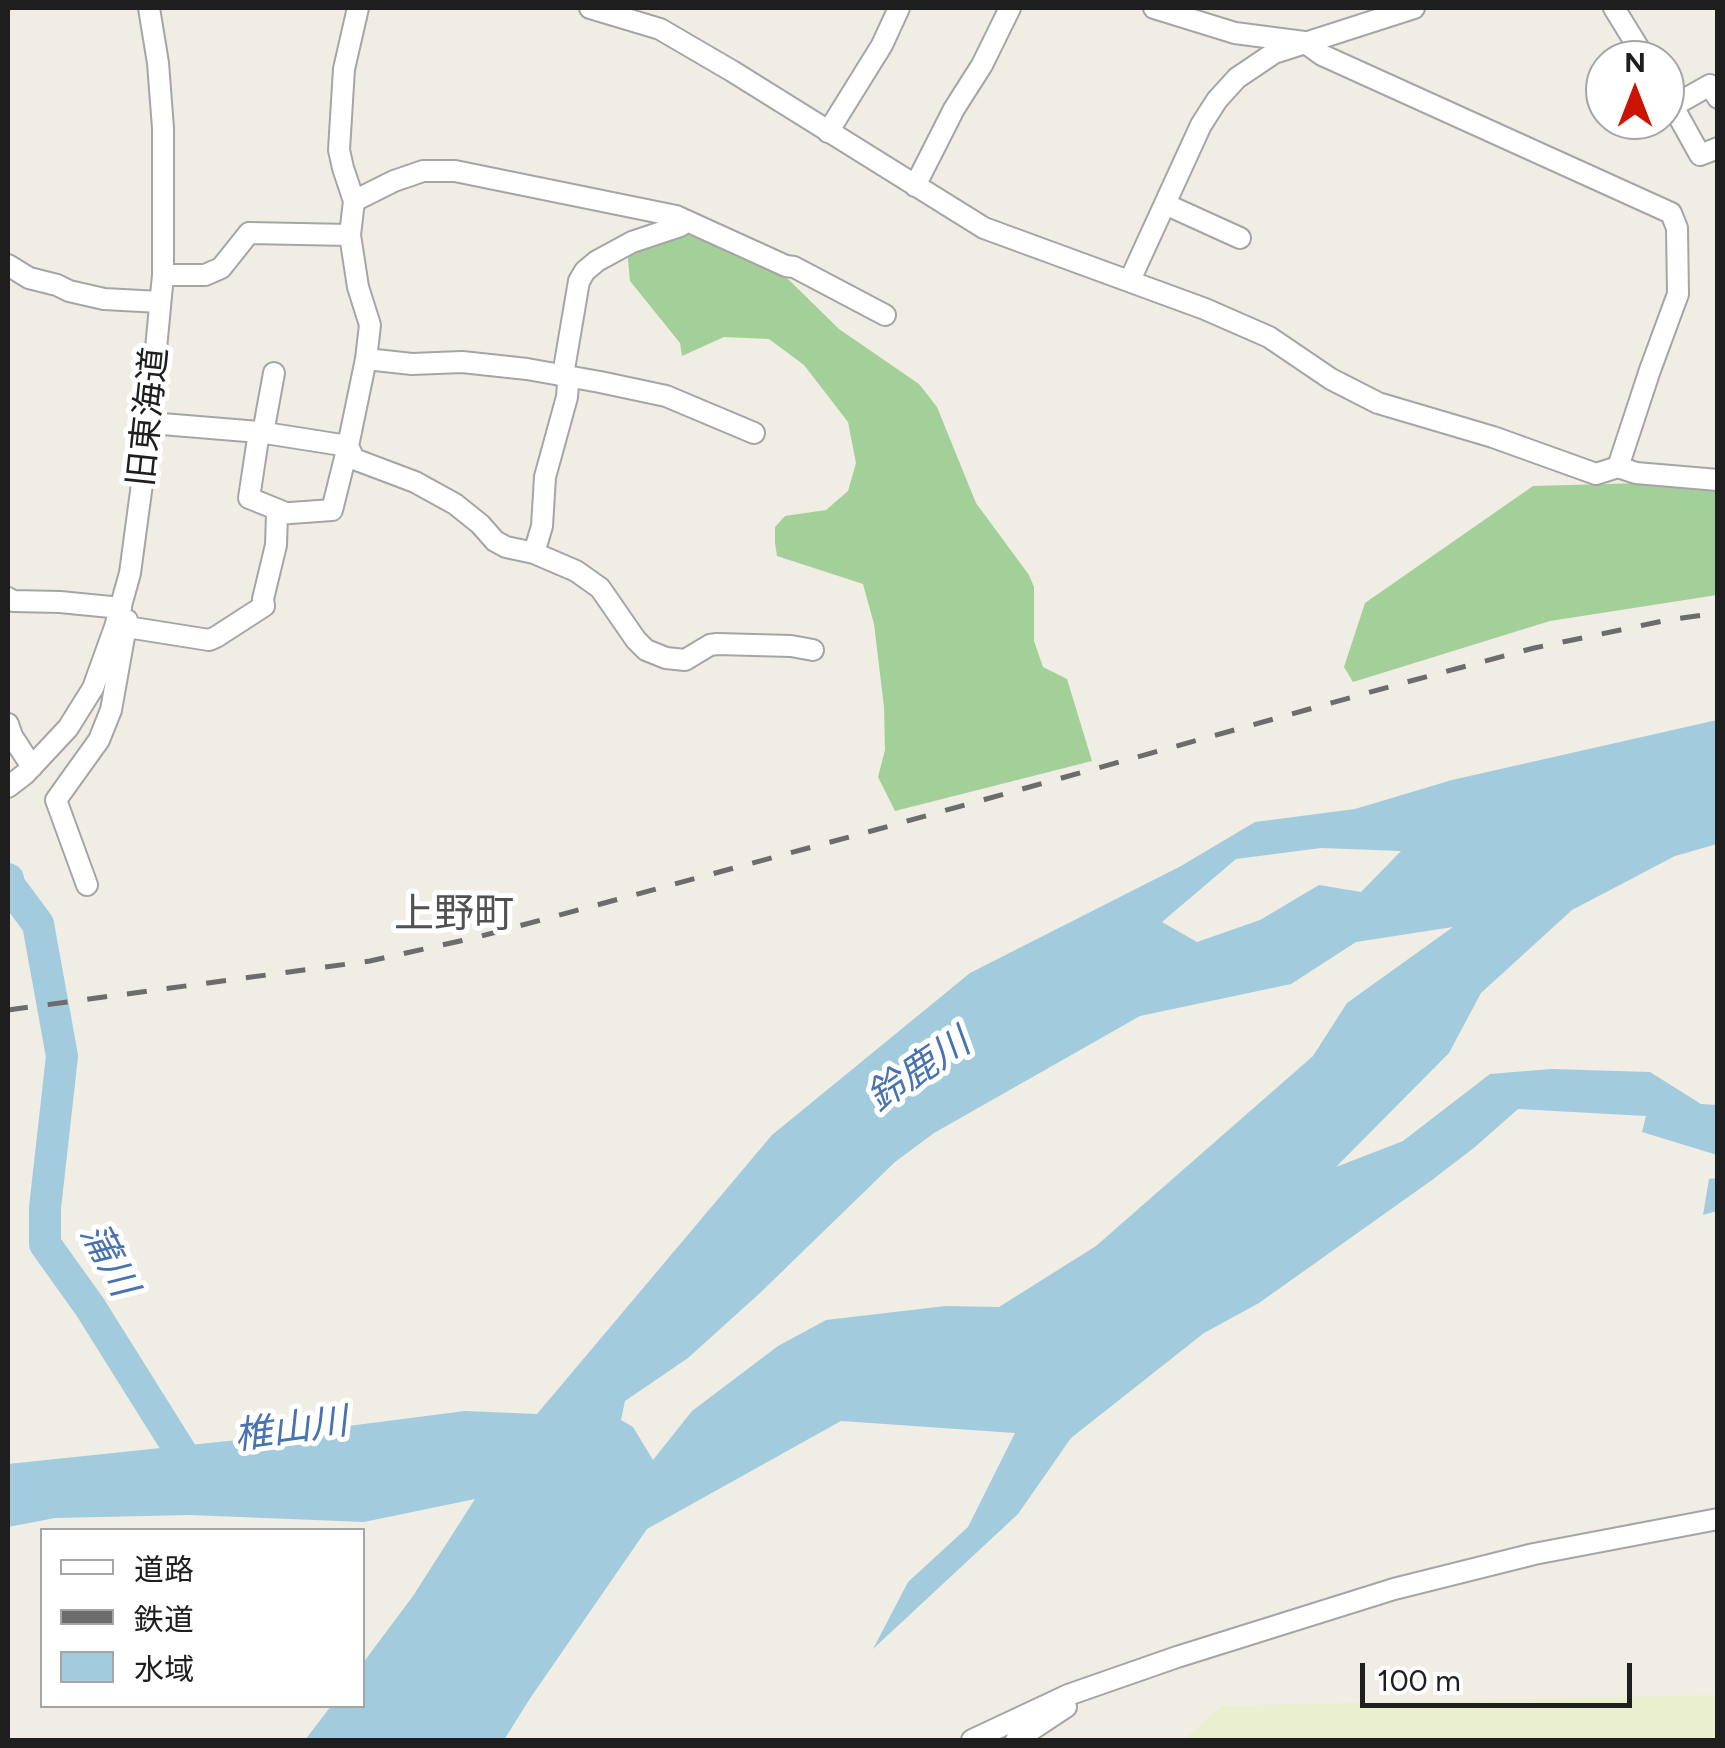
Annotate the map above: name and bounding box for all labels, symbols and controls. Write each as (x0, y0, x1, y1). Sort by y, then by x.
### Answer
north arrow (1585, 40, 1685, 140)
text: N (1624, 45, 1646, 79)
street label: 旧東海道 (121, 345, 177, 489)
district label: 上野町 (394, 891, 514, 939)
water label: 鈴鹿川 (859, 1020, 979, 1122)
water label: 蒲川 (70, 1216, 146, 1304)
water label: 椎山川 (231, 1399, 351, 1461)
legend (40, 1528, 365, 1708)
text: 道路 (134, 1551, 194, 1588)
text: 鉄道 (134, 1601, 194, 1638)
scale bar (1365, 1643, 1638, 1705)
text: 水域 (134, 1651, 194, 1688)
text: 100 m (1377, 1662, 1461, 1699)

